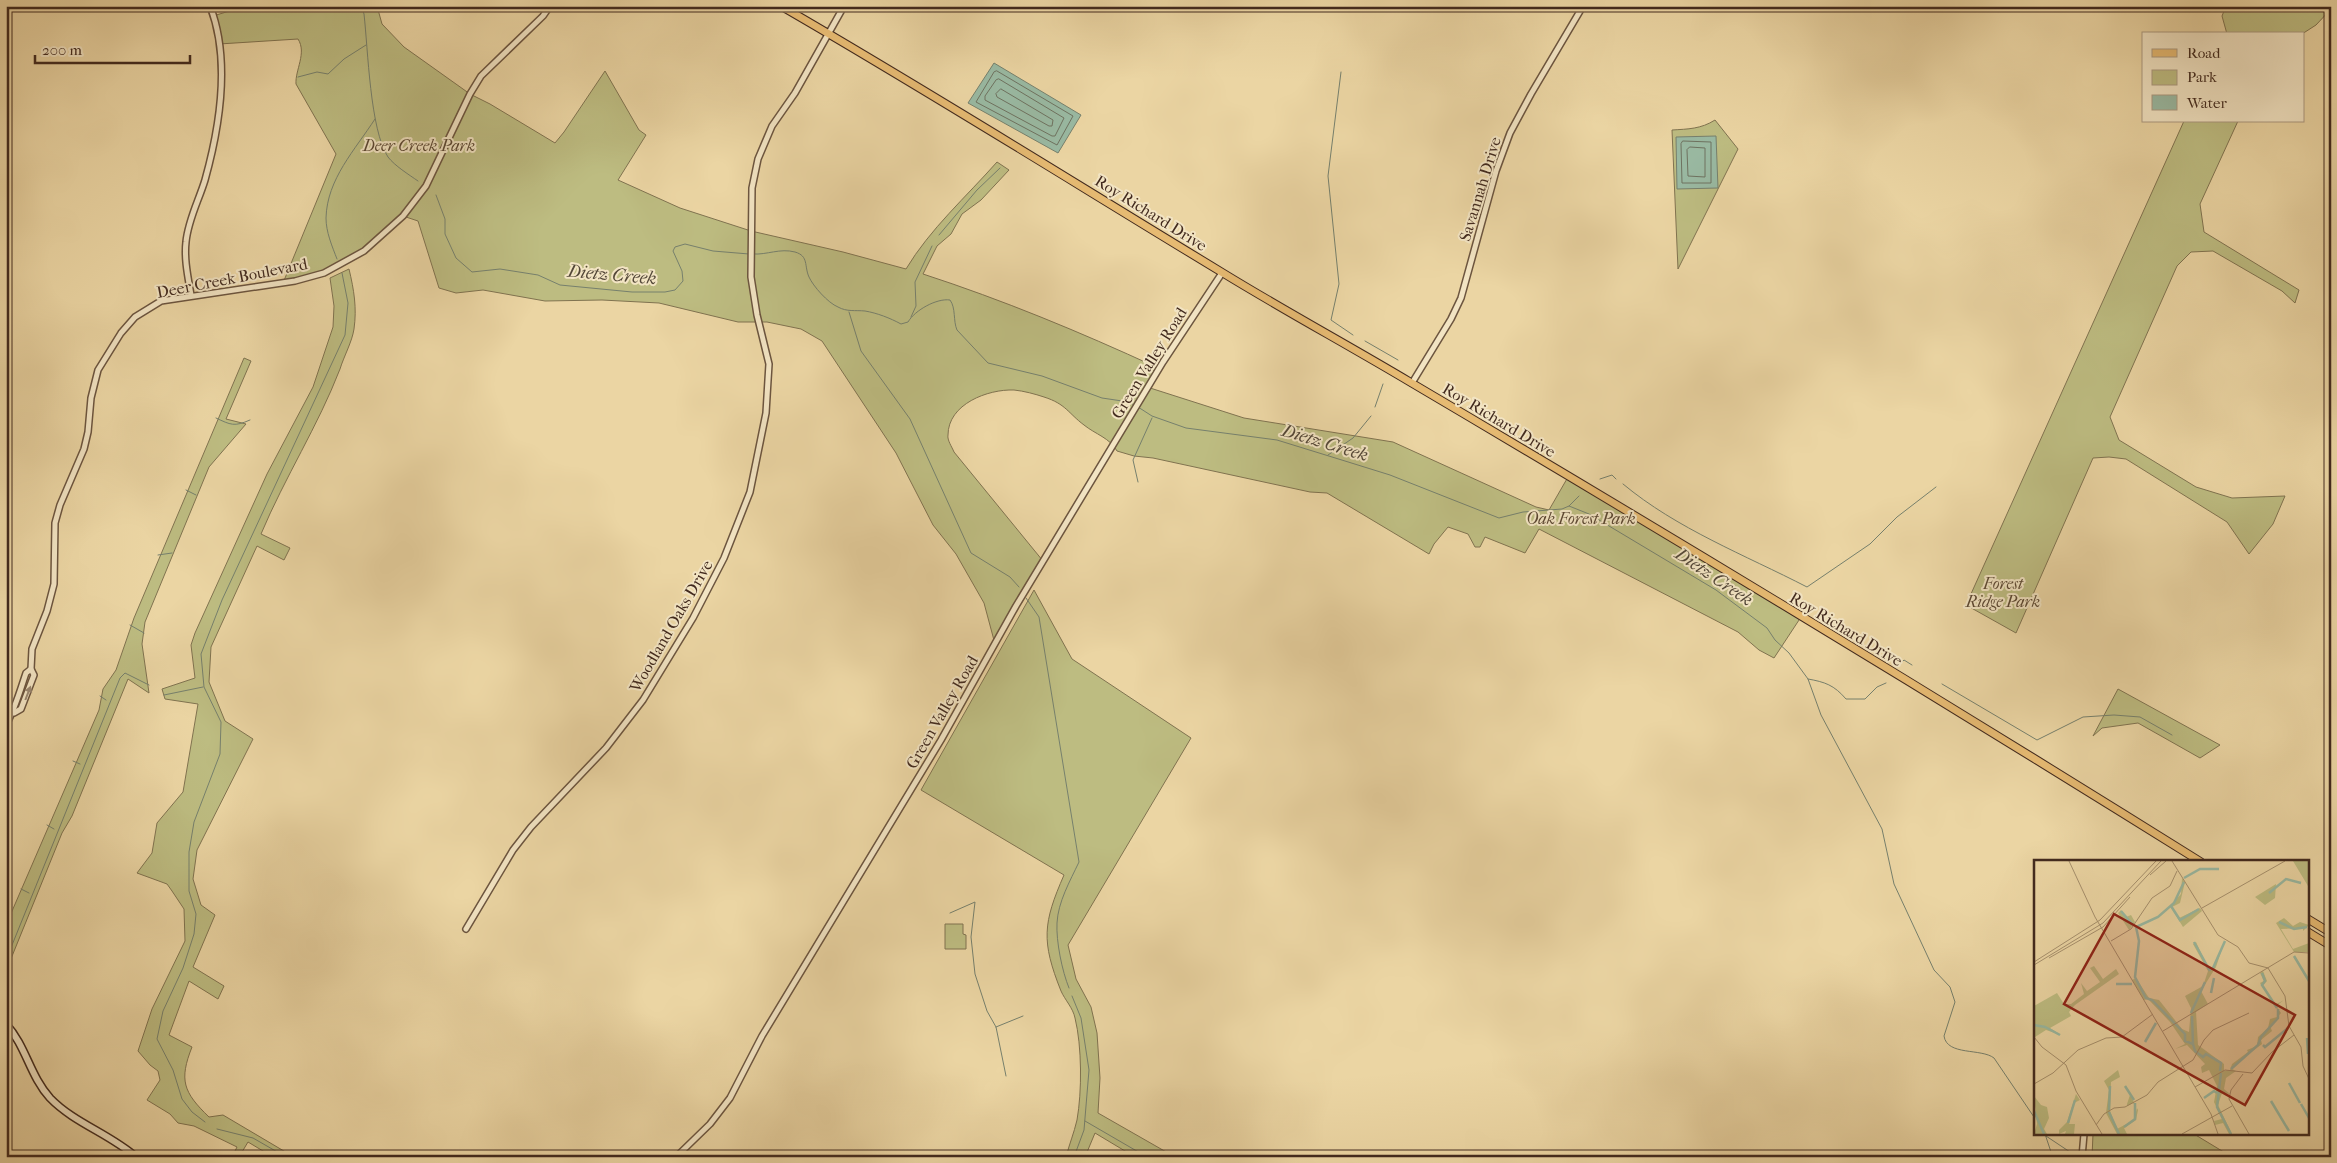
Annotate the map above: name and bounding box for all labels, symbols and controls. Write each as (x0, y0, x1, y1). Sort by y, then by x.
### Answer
scale bar (35, 32, 190, 64)
legend (2142, 32, 2304, 122)
text: 200 m (42, 41, 82, 59)
text: Road (2187, 44, 2221, 62)
text: Park (2187, 68, 2217, 86)
text: Water (2186, 94, 2227, 112)
street label: Savannah Drive (1455, 134, 1505, 243)
park label: Deer Creek Park (362, 136, 475, 155)
street label: Roy Richard Drive (1092, 171, 1211, 255)
street label: Deer Creek Boulevard (155, 254, 309, 302)
water label: Dietz Creek (566, 261, 657, 289)
street label: Green Valley Road (1107, 304, 1191, 422)
street label: Roy Richard Drive (1439, 379, 1559, 461)
water label: Dietz Creek (1278, 420, 1371, 466)
park label: Oak Forest Park (1526, 509, 1636, 528)
water label: Dietz Creek (1670, 543, 1757, 611)
street label: Woodland Oaks Drive (625, 556, 717, 696)
park label: Forest Ridge Park (1965, 574, 2040, 611)
street label: Roy Richard Drive (1786, 588, 1906, 670)
street label: Green Valley Road (902, 652, 982, 772)
one-way arrow (24, 685, 32, 700)
inset map (2034, 860, 2310, 1136)

